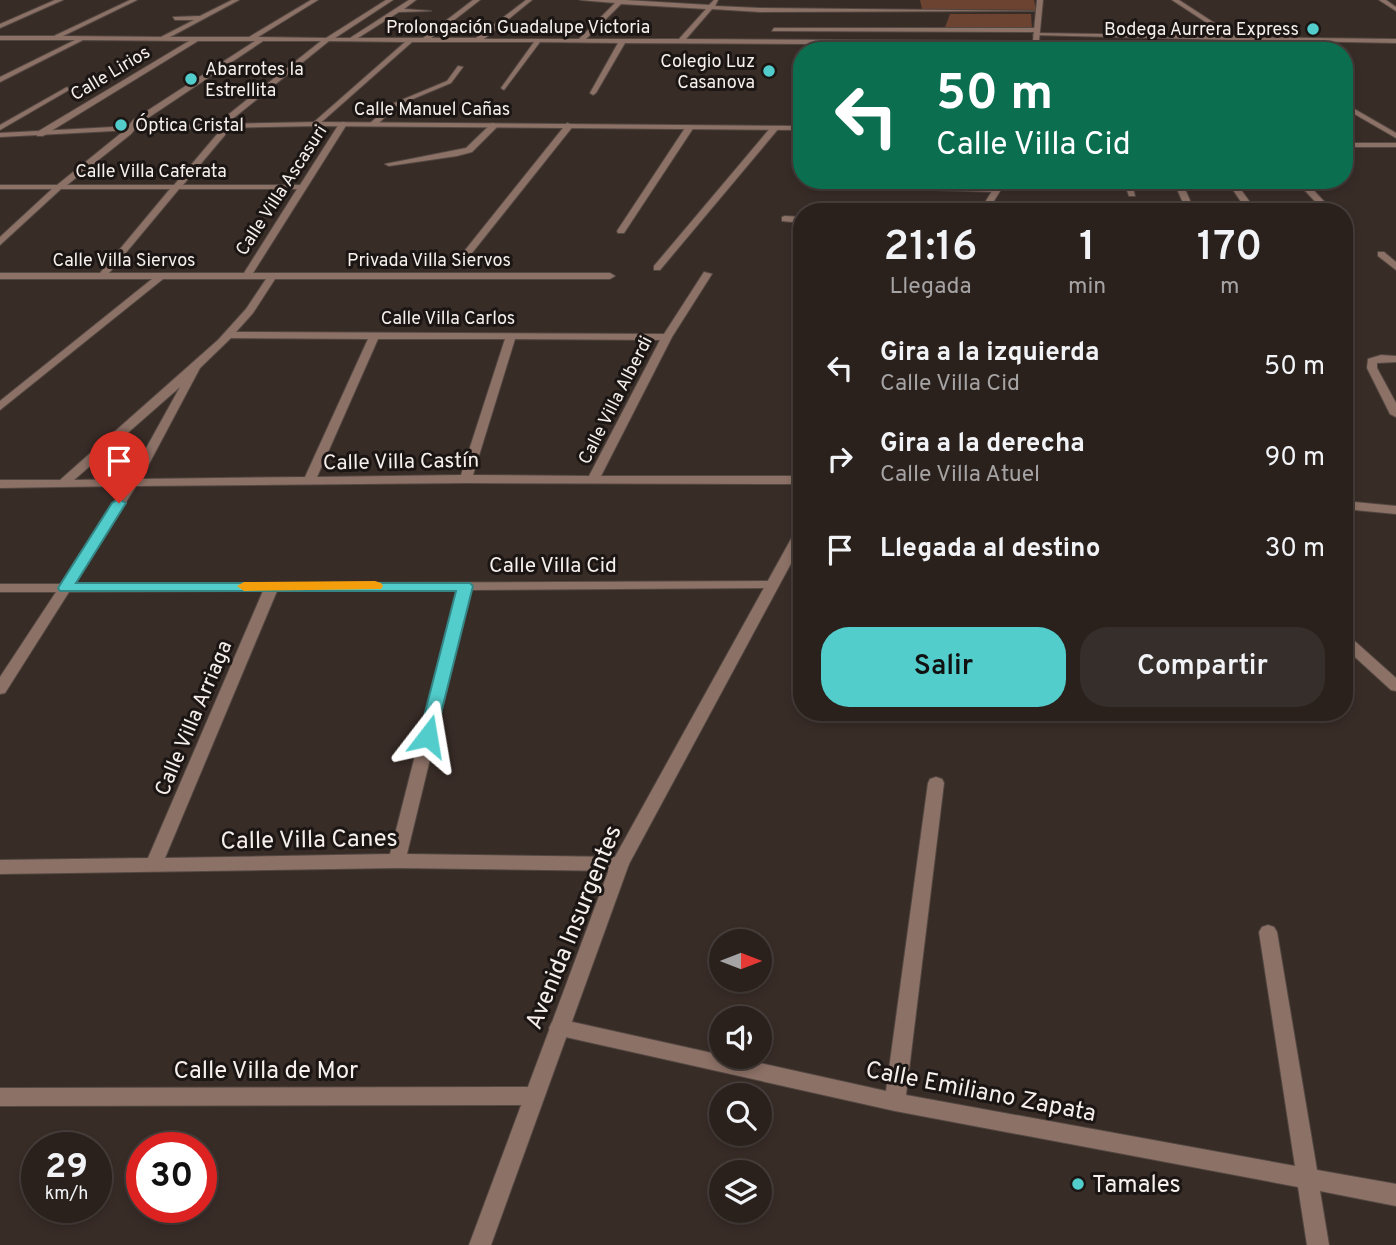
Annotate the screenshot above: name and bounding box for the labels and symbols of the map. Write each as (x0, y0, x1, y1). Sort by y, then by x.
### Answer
street label: Prolongación Guadalupe Victoria (386, 17, 650, 40)
place label: Bodega Aurrera Express (1104, 19, 1299, 42)
marker: Bodega Aurrera Express (1305, 21, 1321, 37)
street label: Calle Lirios (67, 42, 155, 107)
place label: Colegio Luz Casanova (660, 51, 755, 95)
place label: Abarrotes la Estrellita (205, 59, 304, 103)
marker: Colegio Luz Casanova (761, 63, 777, 79)
marker: Abarrotes la Estrellita (183, 71, 199, 87)
street label: Calle Manuel Cañas (354, 99, 510, 122)
place label: Óptica Cristal (135, 113, 244, 138)
marker: Óptica Cristal (113, 117, 129, 133)
street label: Calle Villa Ascasuri (231, 121, 333, 260)
street label: Calle Villa Caferata (75, 161, 227, 184)
street label: Calle Villa Siervos (53, 250, 196, 273)
street label: Privada Villa Siervos (347, 250, 511, 273)
street label: Calle Villa Carlos (381, 308, 515, 331)
street label: Calle Villa Alberdi (574, 333, 659, 469)
pin (89, 431, 149, 503)
street label: Calle Villa Castín (323, 448, 479, 477)
street label: Calle Villa Cid (489, 553, 617, 580)
street label: Calle Villa Arriaga (149, 637, 239, 800)
position arrow (391, 699, 465, 773)
street label: Avenida Insurgentes (520, 821, 630, 1034)
street label: Calle Villa Canes (220, 824, 398, 858)
north arrow (709, 929, 772, 992)
street label: Calle Emiliano Zapata (863, 1056, 1098, 1130)
street label: Calle Villa de Mor (174, 1057, 358, 1087)
speed limit sign: 30 (126, 1132, 217, 1223)
place label: Tamales (1092, 1171, 1181, 1201)
marker: Tamales (1070, 1176, 1086, 1192)

